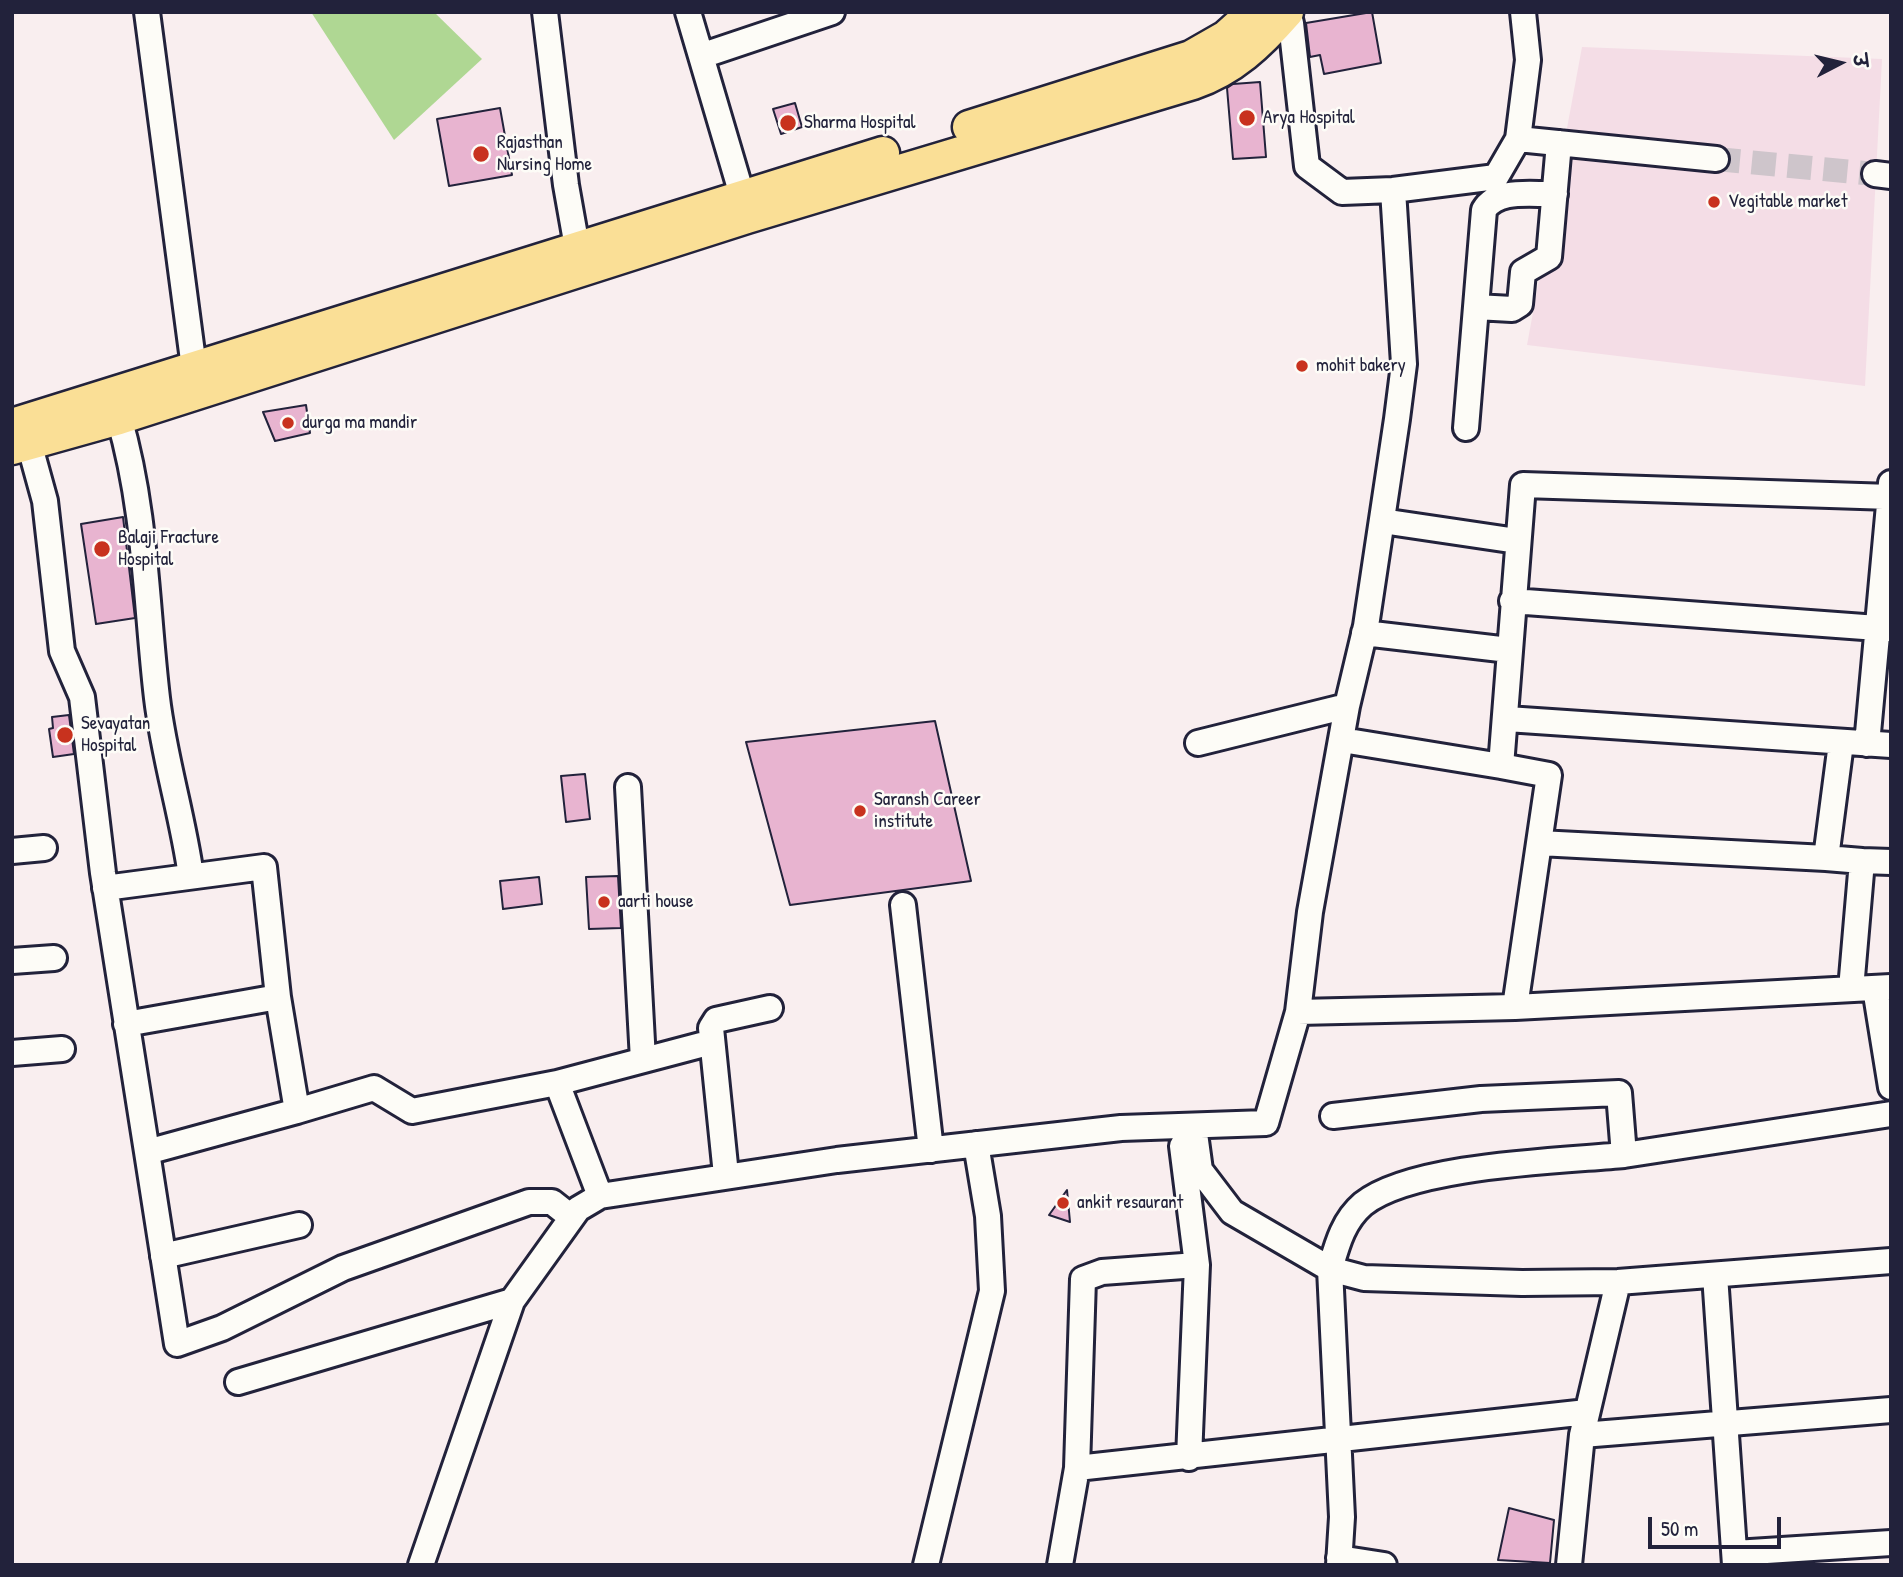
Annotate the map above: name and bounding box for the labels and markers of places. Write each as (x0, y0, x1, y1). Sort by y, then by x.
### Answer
place label: Arya Hospital (1263, 107, 1355, 129)
marker: Arya Hospital (1237, 108, 1257, 128)
place label: Sharma Hospital (804, 112, 915, 134)
marker: Sharma Hospital (778, 113, 798, 133)
place label: Rajasthan Nursing Home (497, 132, 592, 176)
marker: Rajasthan Nursing Home (471, 144, 491, 164)
place label: Vegitable market (1728, 191, 1847, 213)
marker: Vegitable market (1706, 194, 1722, 210)
place label: mohit bakery (1316, 355, 1406, 377)
marker: mohit bakery (1294, 358, 1310, 374)
place label: durga ma mandir (302, 412, 417, 434)
marker: durga ma mandir (280, 415, 296, 431)
place label: Balaji Fracture Hospital (118, 527, 219, 571)
marker: Balaji Fracture Hospital (92, 539, 112, 559)
place label: Sevayatan Hospital (81, 713, 150, 757)
marker: Sevayatan Hospital (55, 725, 75, 745)
place label: Saransh Career institute (874, 789, 981, 833)
marker: Saransh Career institute (852, 803, 868, 819)
place label: aarti house (618, 891, 693, 913)
marker: aarti house (596, 894, 612, 910)
place label: ankit resaurant (1077, 1192, 1183, 1214)
marker: ankit resaurant (1055, 1195, 1071, 1211)

